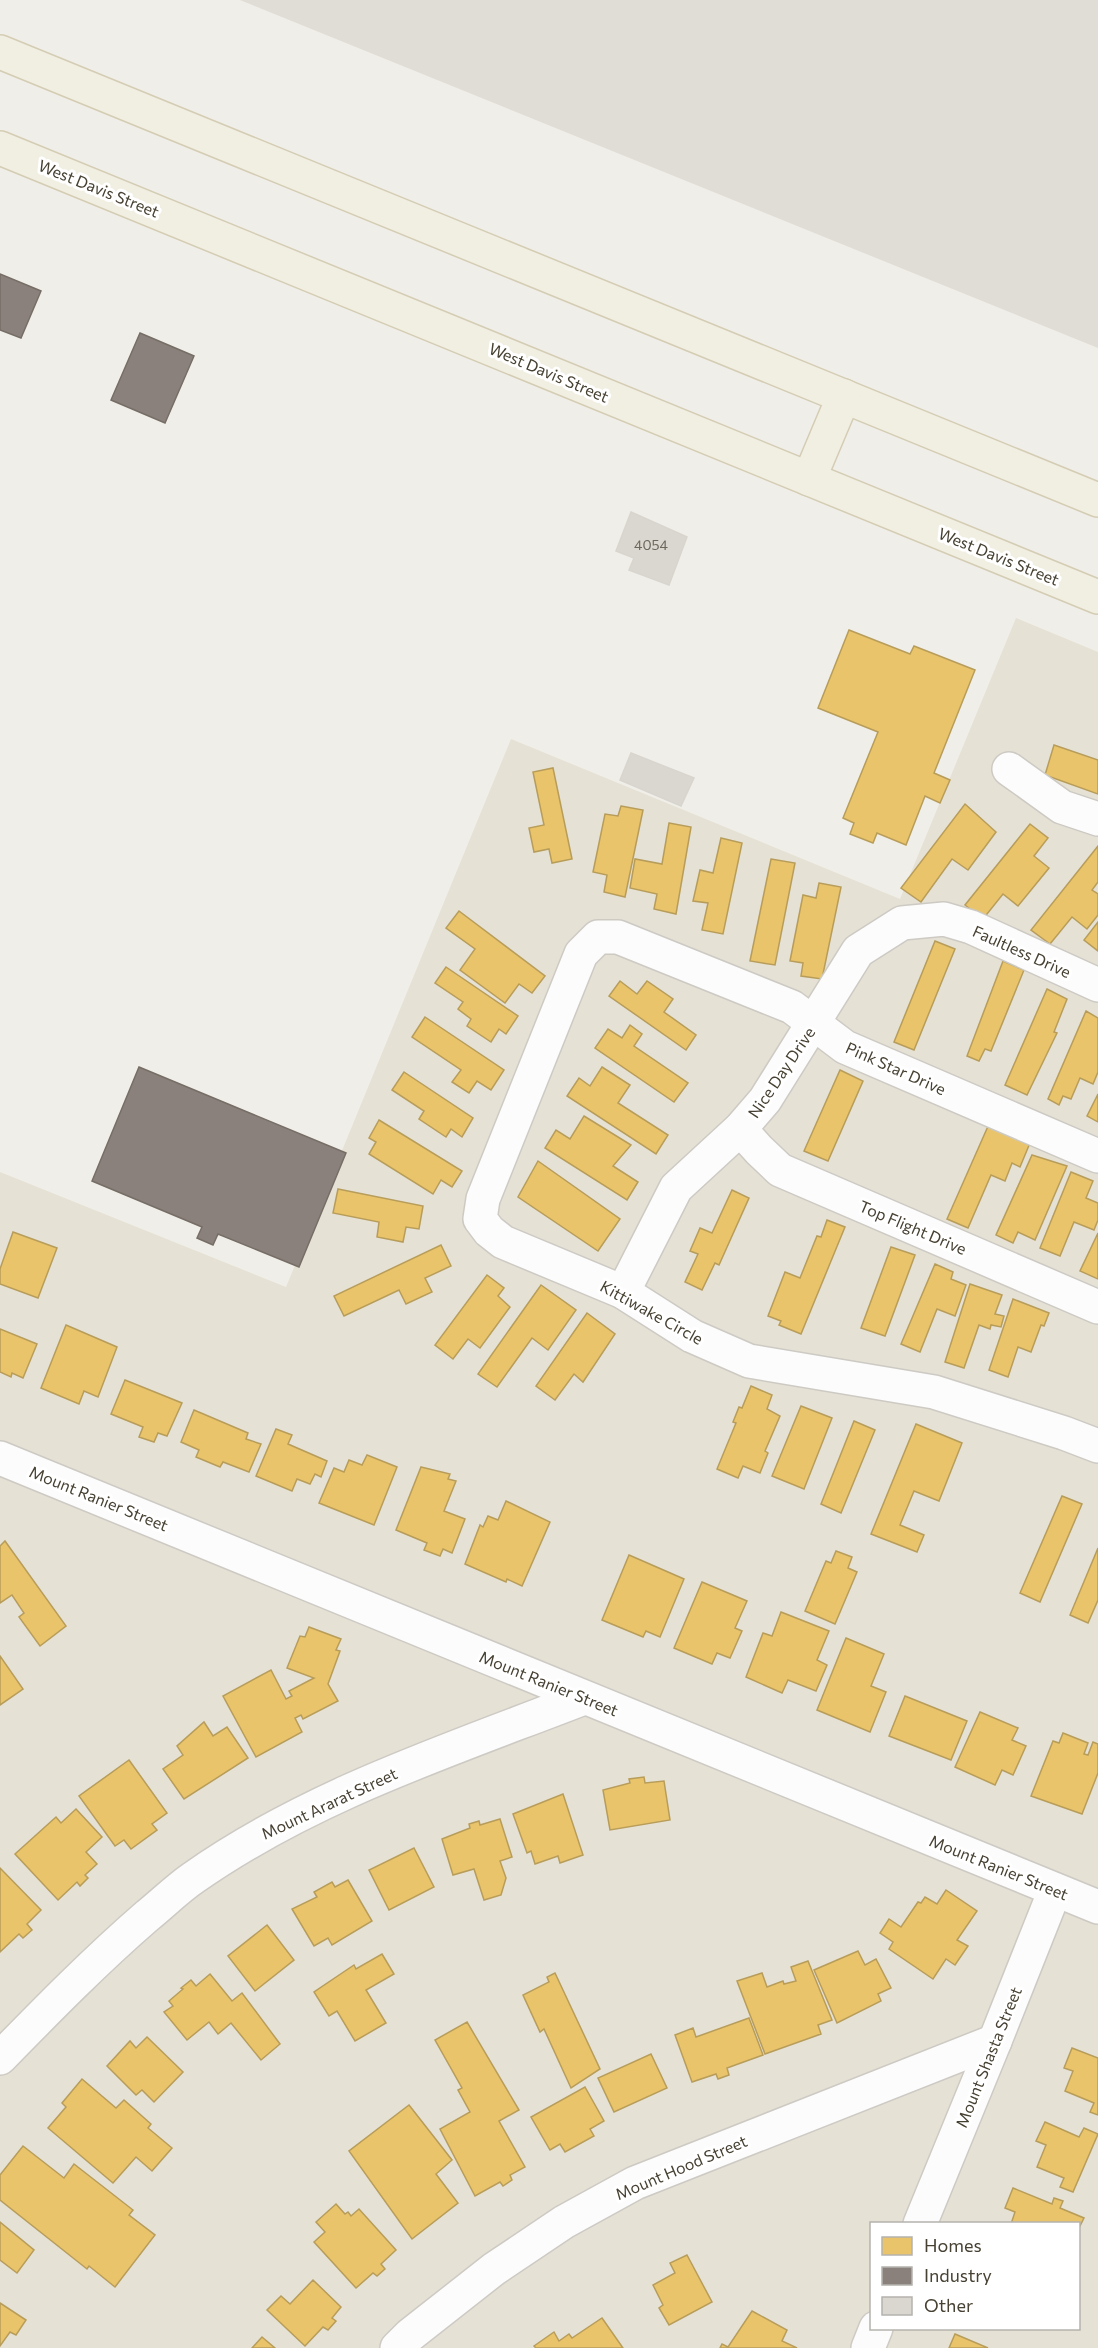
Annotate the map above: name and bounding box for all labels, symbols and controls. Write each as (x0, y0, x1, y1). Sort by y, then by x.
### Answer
street label: West Davis Street (36, 155, 162, 221)
street label: West Davis Street (486, 338, 612, 406)
street label: West Davis Street (936, 523, 1062, 589)
house number: 4054 (634, 536, 669, 553)
street label: Faultless Drive (970, 921, 1074, 981)
street label: Nice Day Drive (744, 1023, 818, 1121)
street label: Pink Star Drive (843, 1037, 949, 1099)
street label: Top Flight Drive (857, 1196, 969, 1258)
street label: Kittiwake Circle (597, 1276, 707, 1348)
street label: Mount Ranier Street (27, 1461, 172, 1535)
street label: Mount Ranier Street (477, 1646, 622, 1720)
street label: Mount Ararat Street (258, 1763, 400, 1843)
street label: Mount Ranier Street (927, 1830, 1072, 1904)
street label: Mount Shasta Street (951, 1984, 1025, 2130)
street label: Mount Hood Street (612, 2130, 750, 2203)
legend (870, 2222, 1080, 2330)
text: Homes (924, 2234, 982, 2256)
text: Industry (924, 2264, 992, 2286)
text: Other (924, 2294, 973, 2316)

